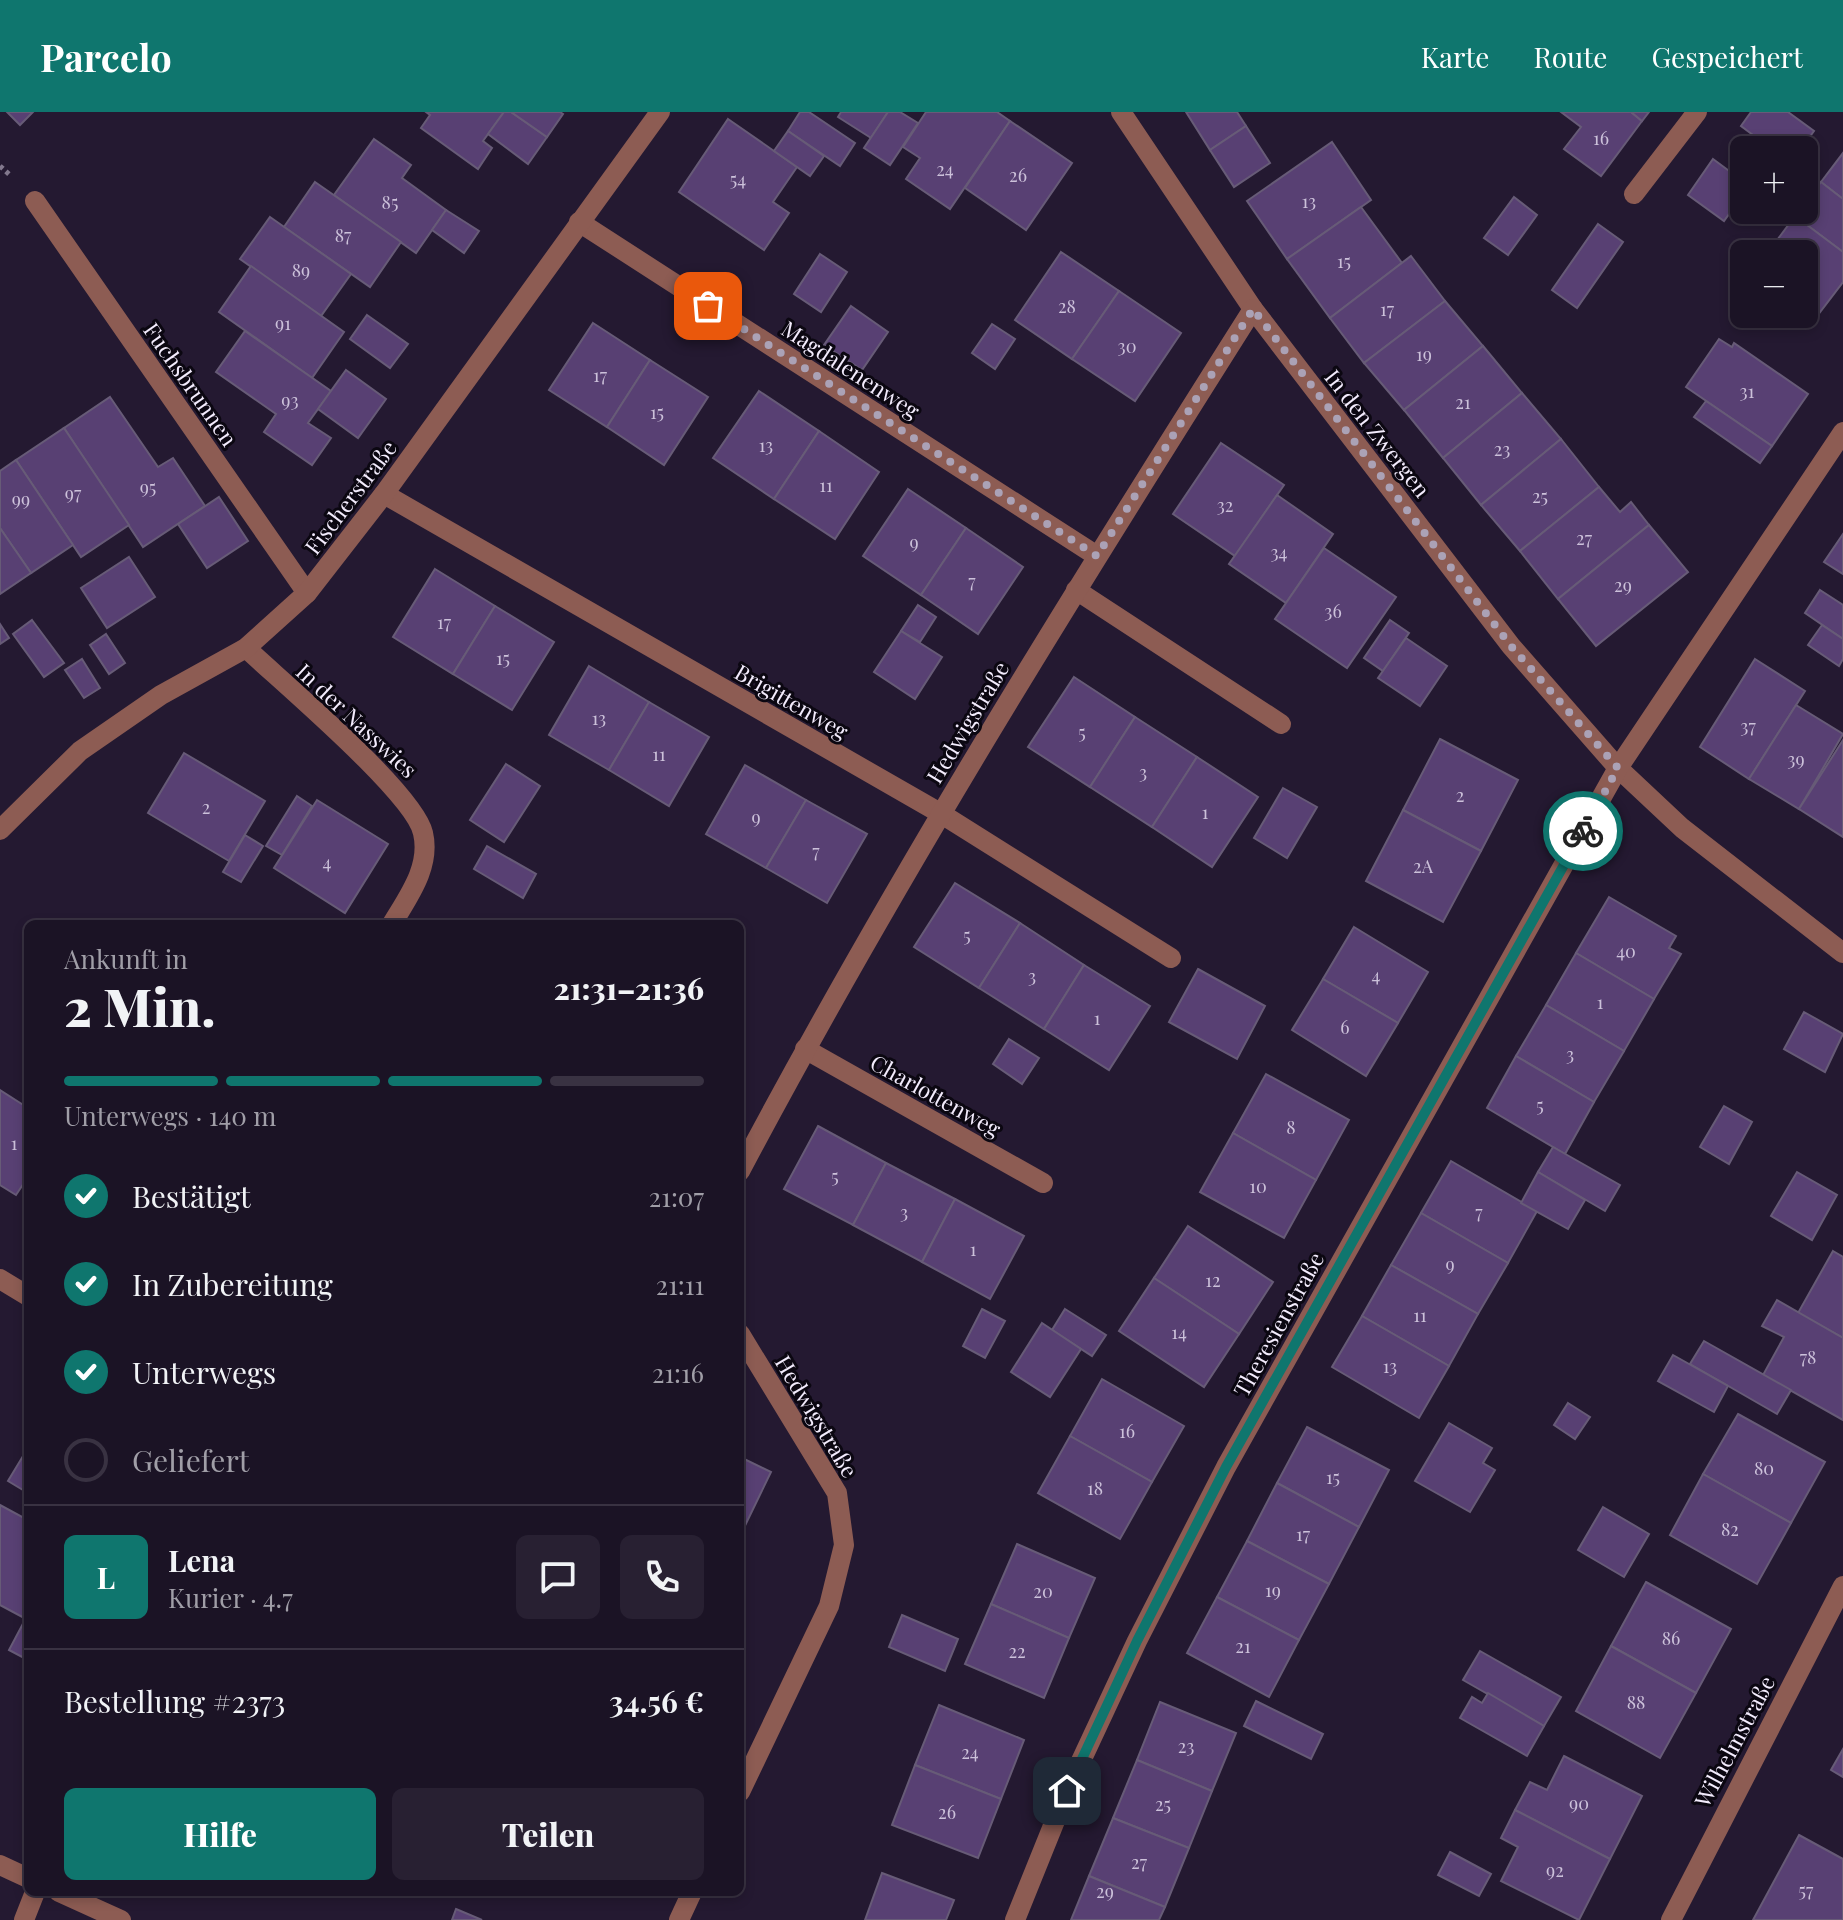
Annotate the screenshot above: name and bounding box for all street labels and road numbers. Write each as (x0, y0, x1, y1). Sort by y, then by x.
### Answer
street label: Magdalenenweg (776, 313, 926, 425)
street label: Fuchsbrunnen (137, 316, 245, 452)
street label: In den Zwergen (1319, 363, 1437, 503)
street label: Fischerstraße (297, 434, 403, 560)
street label: Hedwigstraße (919, 655, 1015, 789)
street label: In der Nasswies (290, 656, 424, 784)
street label: Brigittenweg (730, 656, 854, 746)
street label: Charlottenweg (865, 1047, 1007, 1143)
street label: Theresienstraße (1226, 1246, 1330, 1402)
street label: Hedwigstraße (769, 1349, 865, 1483)
street label: Wilhelmstraße (1686, 1670, 1781, 1813)

